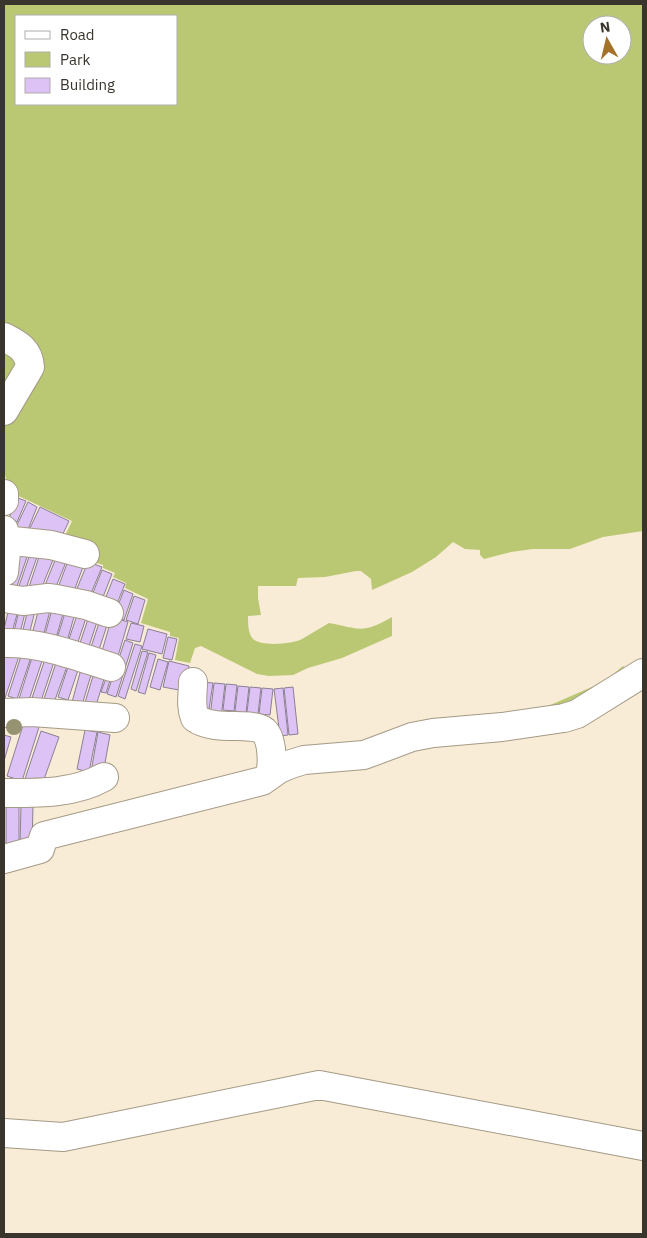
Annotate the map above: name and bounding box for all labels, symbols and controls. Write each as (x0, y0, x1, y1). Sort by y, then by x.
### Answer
legend (15, 15, 178, 105)
north arrow (582, 15, 632, 65)
text: N (599, 18, 611, 37)
text: Road (60, 25, 95, 44)
text: Park (60, 50, 90, 69)
text: Building (60, 75, 115, 94)

